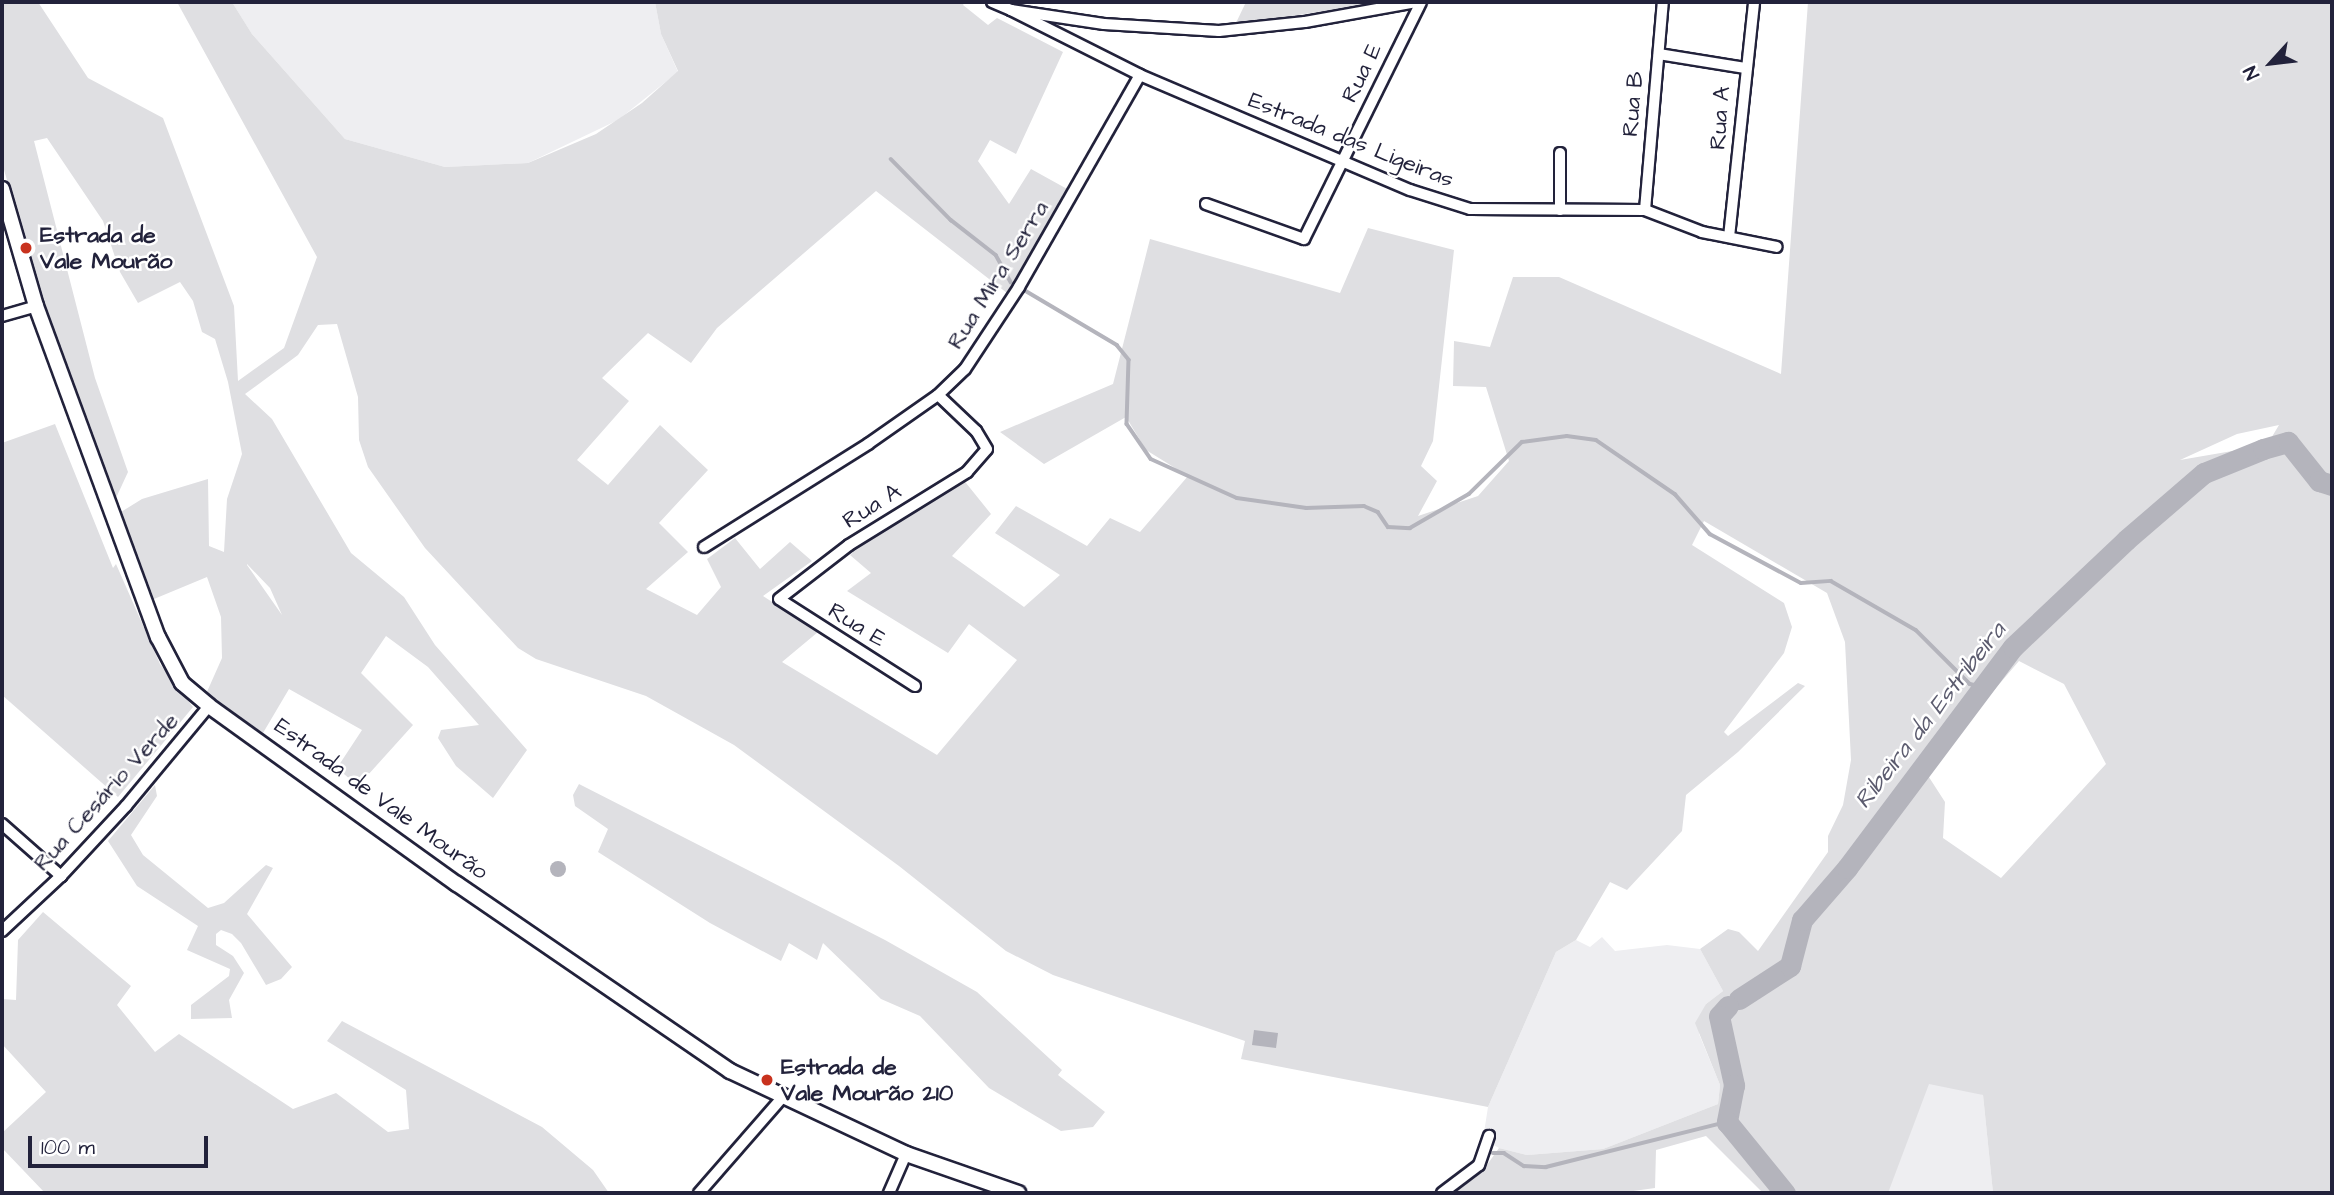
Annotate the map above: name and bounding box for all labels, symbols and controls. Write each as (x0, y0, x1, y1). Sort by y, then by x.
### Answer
north arrow (2236, 28, 2306, 98)
street label: Rua E (1336, 39, 1388, 107)
text: N (2237, 61, 2267, 84)
street label: Rua B (1616, 70, 1650, 138)
street label: Rua A (1704, 85, 1736, 151)
street label: Estrada das Ligeiras (1244, 86, 1458, 194)
street label: Rua Mira Serra (941, 196, 1055, 354)
place label: Estrada de Vale Mourão (40, 221, 172, 275)
marker: Estrada de Vale Mourão (18, 240, 34, 256)
street label: Rua A (838, 477, 906, 535)
street label: Rua E (823, 597, 891, 653)
water label: Ribeira da Estribeira (1849, 617, 2013, 815)
street label: Rua Cesário Verde (28, 707, 184, 877)
street label: Estrada de Vale Mourão (269, 712, 493, 886)
place label: Estrada de Vale Mourão 210 (781, 1053, 953, 1107)
marker: Estrada de Vale Mourão 210 (759, 1072, 775, 1088)
scale bar (32, 1122, 212, 1166)
text: 100 m (41, 1133, 95, 1162)

